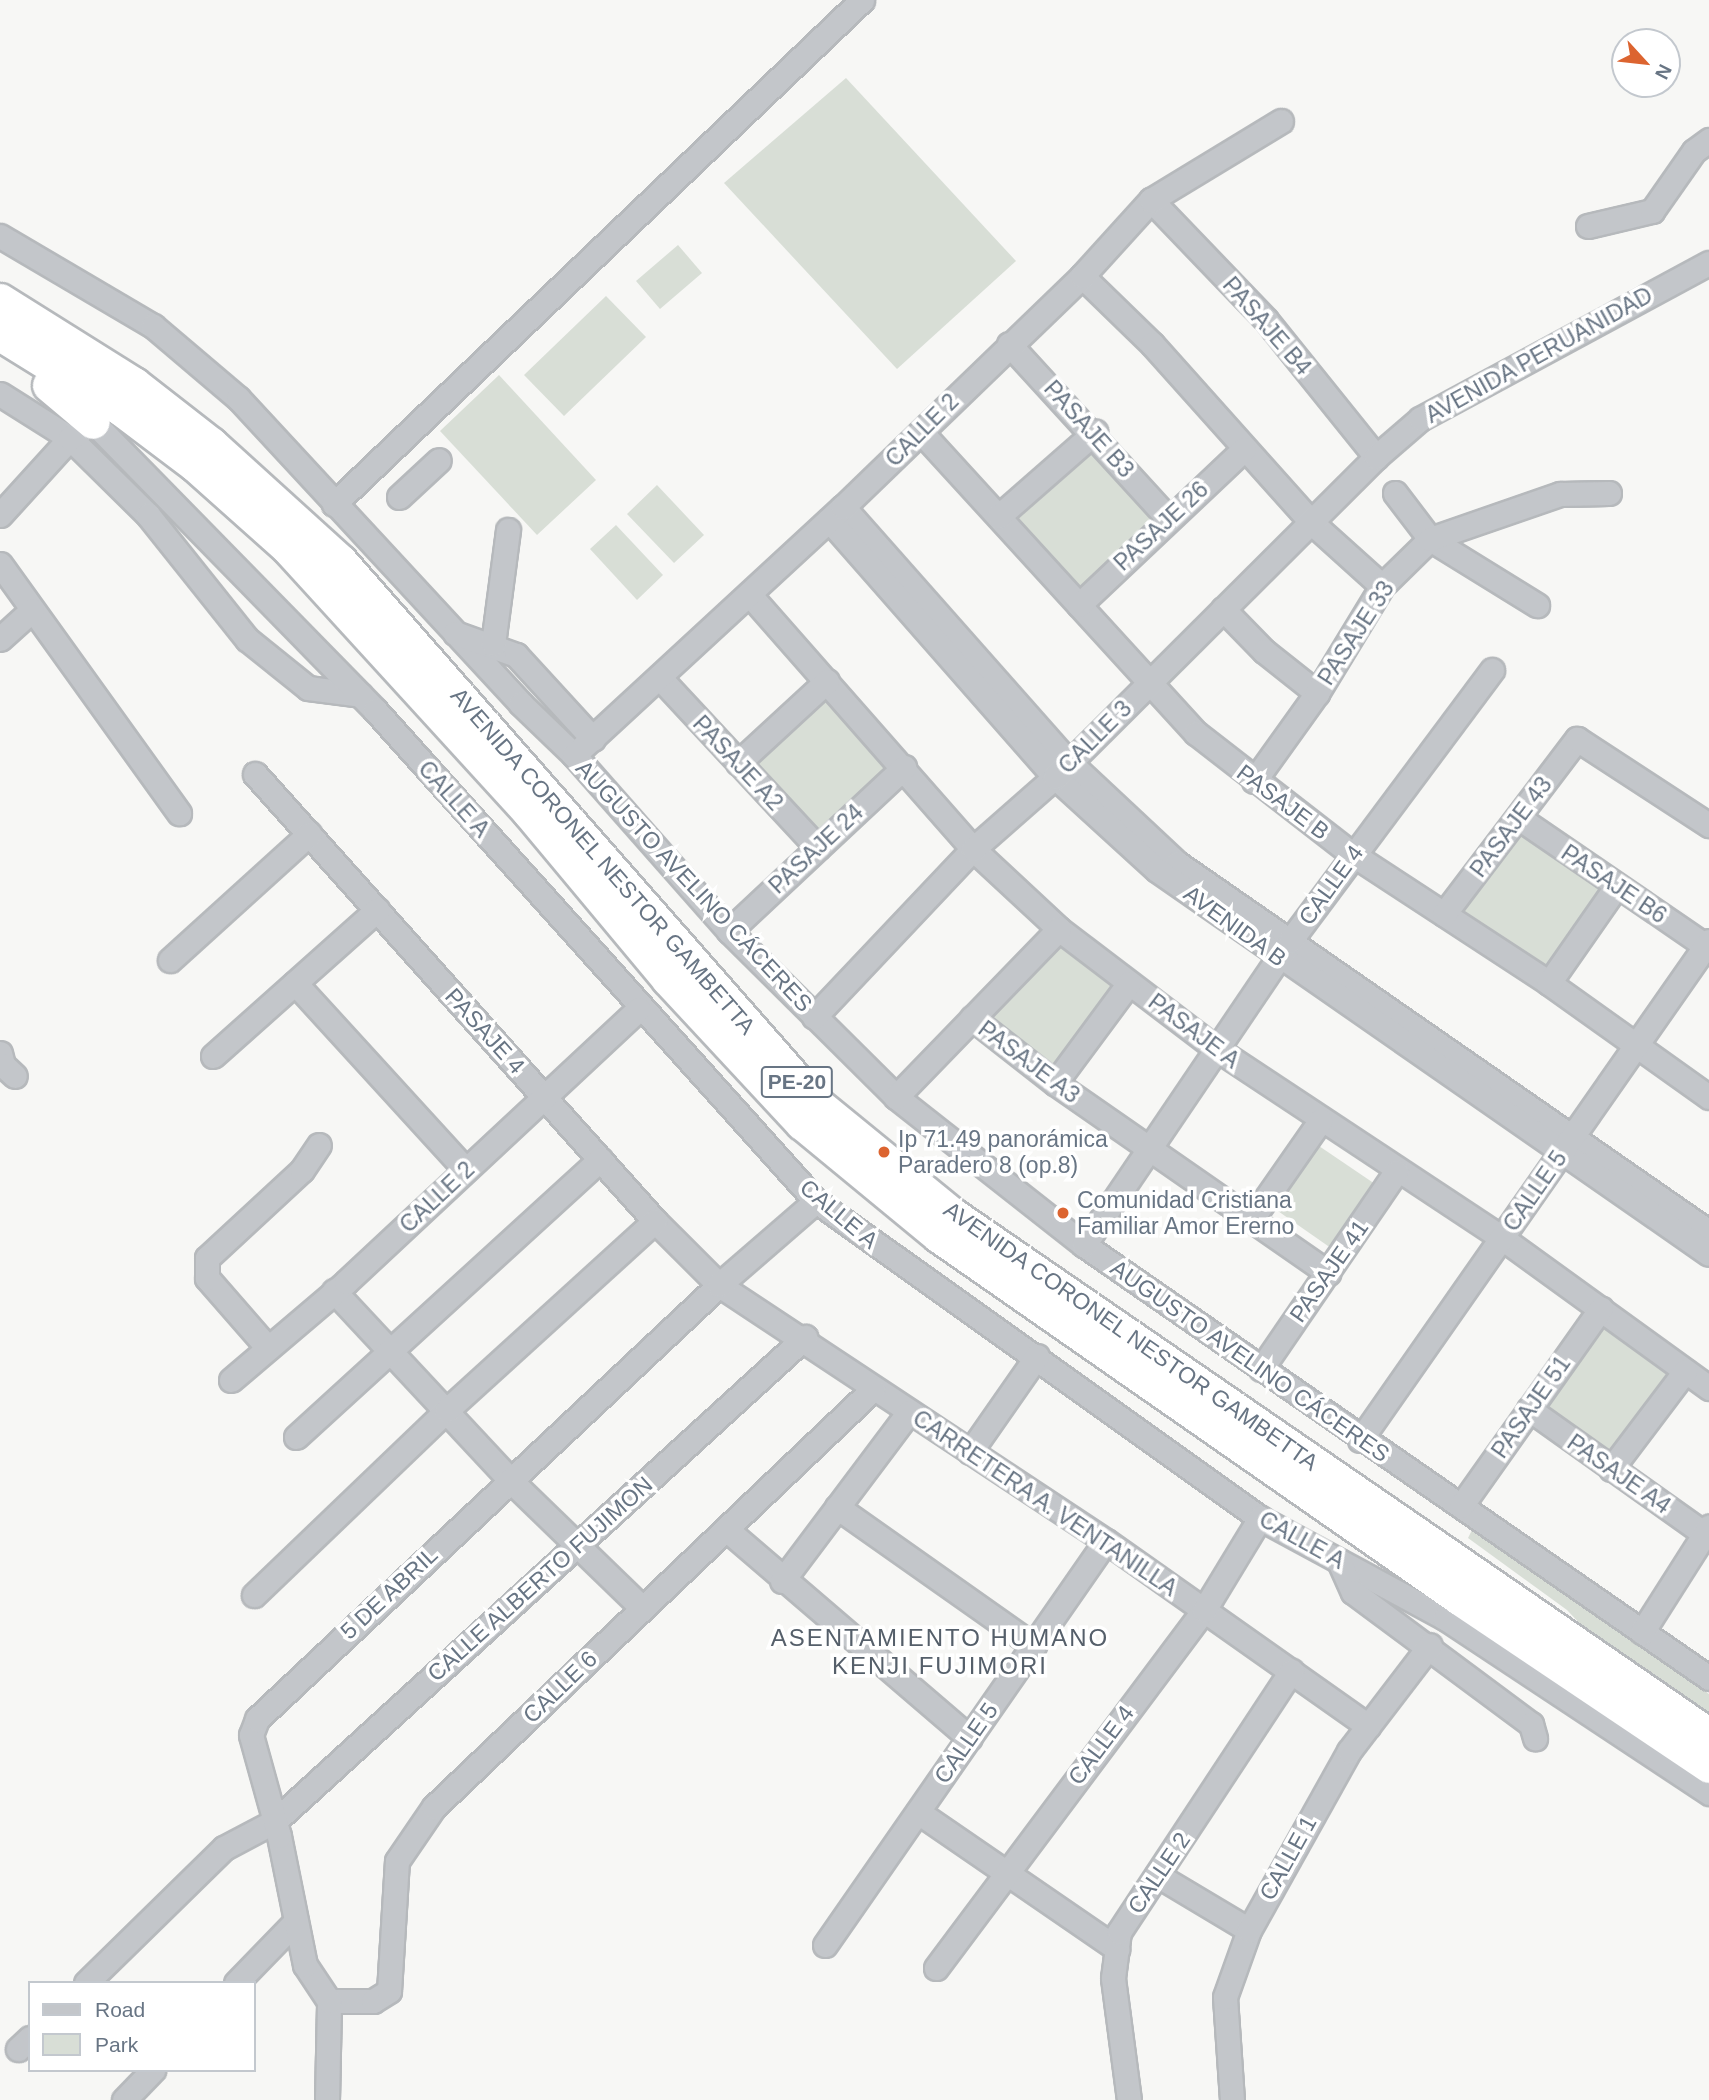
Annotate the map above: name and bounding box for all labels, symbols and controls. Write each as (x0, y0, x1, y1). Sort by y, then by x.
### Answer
north arrow (1611, 28, 1681, 98)
text: N (1651, 61, 1676, 83)
street label: PASAJE B4 (1217, 271, 1317, 381)
street label: AVENIDA PERUANIDAD (1420, 281, 1658, 429)
street label: PASAJE B3 (1038, 375, 1140, 483)
street label: CALLE 2 (880, 388, 964, 472)
street label: PASAJE 26 (1108, 476, 1214, 576)
street label: PASAJE 33 (1312, 576, 1400, 690)
street label: AVENIDA CORONEL NESTOR GAMBETTA (444, 681, 762, 1041)
street label: CALLE 3 (1053, 695, 1137, 779)
street label: PASAJE A2 (687, 709, 789, 817)
street label: AUGUSTO AVELINO CÁCERES (570, 754, 818, 1018)
street label: CALLE A (412, 755, 496, 843)
street label: PASAJE B (1231, 758, 1335, 846)
street label: PASAJE 43 (1464, 771, 1558, 883)
street label: PASAJE 24 (763, 799, 869, 899)
street label: PASAJE B6 (1556, 839, 1672, 929)
street label: CALLE 4 (1293, 840, 1369, 930)
street label: AVENIDA B (1178, 879, 1292, 973)
street label: PASAJE 4 (439, 982, 531, 1080)
street label: PASAJE A (1142, 987, 1246, 1075)
street label: PASAJE A3 (972, 1015, 1086, 1109)
road number: PE-20 (760, 1064, 834, 1100)
place label: Ip 71.49 panorámica Paradero 8 (op.8) (898, 1125, 1108, 1179)
marker: Ip 71.49 panorámica Paradero 8 (op.8) (876, 1144, 892, 1160)
street label: CALLE 5 (1497, 1145, 1573, 1237)
street label: CALLE 2 (394, 1156, 480, 1238)
street label: CALLE A (794, 1173, 884, 1255)
place label: Comunidad Cristiana Familiar Amor Ererno (1077, 1186, 1296, 1240)
street label: AVENIDA CORONEL NESTOR GAMBETTA (938, 1195, 1324, 1477)
marker: Comunidad Cristiana Familiar Amor Ererno (1055, 1205, 1071, 1221)
street label: PASAJE 41 (1284, 1215, 1374, 1327)
street label: AUGUSTO AVELINO CÁCERES (1105, 1254, 1395, 1468)
street label: PASAJE 51 (1486, 1351, 1576, 1463)
street label: CARRETERA A. VENTANILLA (907, 1403, 1183, 1603)
street label: PASAJE A4 (1562, 1428, 1676, 1520)
street label: CALLE ALBERTO FUJIMON (421, 1470, 659, 1688)
street label: CALLE A (1254, 1505, 1350, 1575)
street label: 5 DE ABRIL (334, 1541, 444, 1645)
district label: ASENTAMIENTO HUMANO KENJI FUJIMORI (773, 1624, 1107, 1680)
street label: CALLE 6 (517, 1645, 603, 1729)
street label: CALLE 5 (928, 1697, 1004, 1789)
street label: CALLE 4 (1062, 1700, 1140, 1790)
street label: CALLE 1 (1254, 1811, 1322, 1905)
street label: CALLE 2 (1122, 1827, 1196, 1919)
legend (28, 1981, 256, 2072)
text: Road (95, 1998, 145, 2021)
text: Park (95, 2033, 138, 2056)

